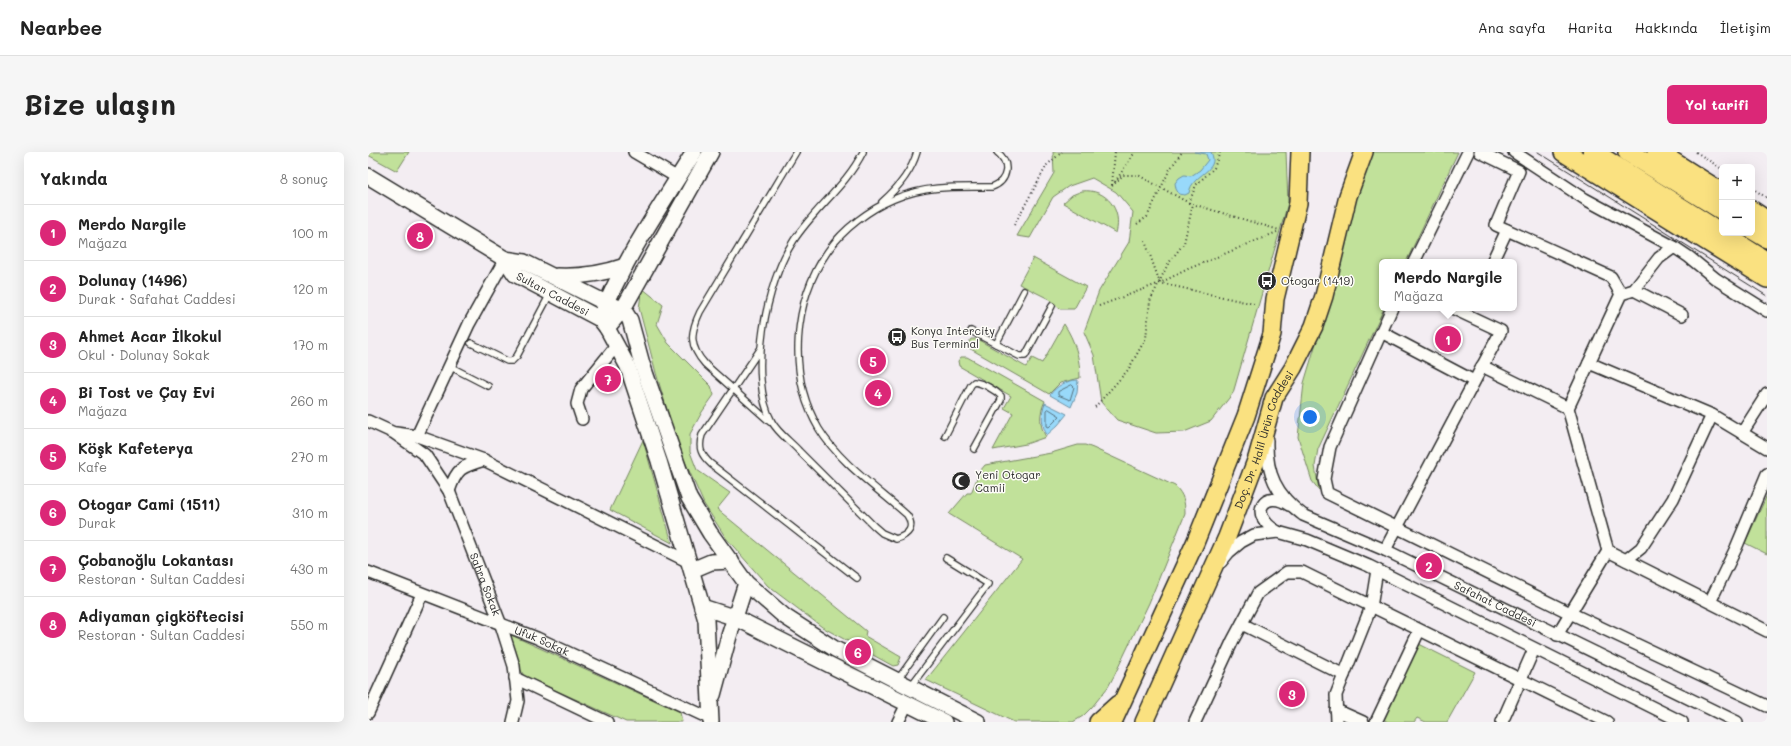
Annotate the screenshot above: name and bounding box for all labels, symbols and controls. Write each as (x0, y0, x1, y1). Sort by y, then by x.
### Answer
text: Nearbee (20, 15, 102, 40)
text: Ana sayfa (1478, 18, 1546, 37)
text: Harita (1568, 18, 1613, 37)
text: Hakkında (1635, 18, 1698, 37)
text: İletişim (1720, 18, 1771, 37)
button: Yol tarifi (1667, 85, 1767, 124)
text: Bize ulaşın (24, 86, 176, 122)
map controls (1719, 164, 1755, 236)
button: + (1719, 164, 1755, 200)
text: Yakında (40, 167, 108, 189)
text: 8 sonuç (280, 170, 328, 187)
button: − (1719, 200, 1755, 236)
text: Merdo Nargile (78, 214, 186, 234)
pin: 8 (407, 221, 433, 251)
text: 1 (50, 224, 56, 241)
text: 100 m (292, 224, 328, 241)
text: Mağaza (78, 234, 127, 251)
popup (1379, 259, 1517, 311)
text: Merdo Nargile (1394, 267, 1502, 287)
street label: Sultan Caddesi (514, 268, 592, 319)
text: Dolunay (1496) (78, 270, 187, 290)
bus stop icon: Otogar (1419) (1256, 270, 1278, 292)
place label: Otogar (1419) (1281, 273, 1354, 288)
text: 2 (49, 280, 57, 297)
text: 120 m (292, 280, 328, 297)
text: Mağaza (1394, 287, 1443, 304)
text: Durak · Safahat Caddesi (78, 290, 236, 307)
place label: Konya Intercity Bus Terminal (911, 323, 995, 351)
pin: 1 (1435, 324, 1461, 354)
text: Ahmet Acar İlkokul (78, 326, 222, 346)
bus stop icon: Konya Intercity Bus Terminal (886, 326, 908, 348)
text: 3 (49, 336, 57, 353)
text: 170 m (292, 336, 328, 353)
text: Okul · Dolunay Sokak (78, 346, 210, 363)
pin: 5 (860, 346, 886, 376)
pin: 7 (595, 364, 621, 394)
street label: Doç. Dr. Halil Ürün Caddesi (1230, 368, 1296, 511)
pin: 4 (865, 378, 891, 408)
text: Bi Tost ve Çay Evi (78, 382, 215, 402)
text: 4 (49, 392, 57, 409)
text: 260 m (290, 392, 328, 409)
text: Mağaza (78, 402, 127, 419)
your location (1300, 407, 1320, 427)
text: Köşk Kafeterya (78, 438, 193, 458)
text: 5 (49, 448, 57, 465)
text: 270 m (291, 448, 328, 465)
text: Kafe (78, 458, 107, 475)
place label: Yeni Otogar Camii (975, 467, 1041, 495)
mosque icon: Yeni Otogar Camii (950, 470, 972, 492)
text: Otogar Cami (1511) (78, 494, 220, 514)
text: 6 (49, 504, 57, 521)
text: 310 m (292, 504, 328, 521)
text: Durak (78, 514, 116, 531)
text: Çobanoğlu Lokantası (78, 550, 234, 570)
street label: Sahra Sokak (467, 550, 505, 618)
pin: 2 (1416, 551, 1442, 581)
text: 7 (49, 560, 57, 577)
text: 430 m (290, 560, 328, 577)
text: Restoran · Sultan Caddesi (78, 570, 245, 587)
street label: Safahat Caddesi (1452, 577, 1539, 630)
text: Adiyaman çigköftecisi (78, 606, 244, 626)
text: 8 (49, 616, 57, 633)
text: 550 m (290, 616, 328, 633)
street label: Ufuk Sokak (512, 622, 572, 659)
text: Restoran · Sultan Caddesi (78, 626, 245, 643)
pin: 6 (845, 637, 871, 667)
pin: 3 (1279, 679, 1305, 709)

